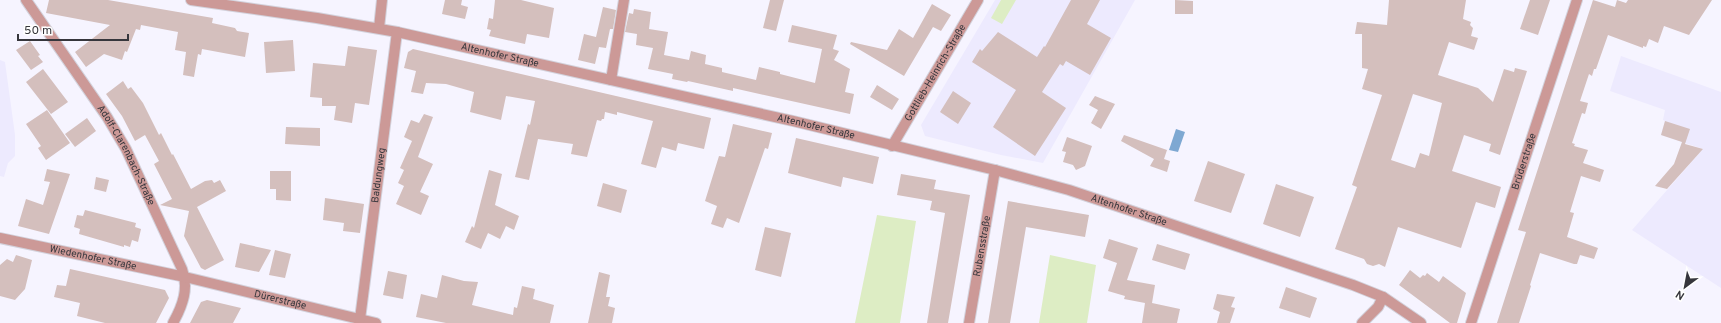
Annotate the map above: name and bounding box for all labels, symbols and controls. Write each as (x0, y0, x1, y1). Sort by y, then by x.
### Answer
scale bar (18, 16, 128, 42)
street label: Gottlieb-Heinrich-Straße (901, 22, 969, 124)
text: 50 m (24, 23, 52, 39)
street label: Altenhofer Straße (460, 40, 540, 70)
street label: Adolf-Clarenbach-Straße (94, 102, 158, 207)
street label: Altenhofer Straße (776, 111, 856, 142)
street label: Brüderstraße (1509, 131, 1539, 191)
street label: Baldungweg (369, 147, 389, 204)
street label: Altenhofer Straße (1089, 191, 1169, 229)
street label: Rubensstraße (970, 215, 994, 278)
street label: Wiedenhofer Straße (48, 242, 138, 273)
north arrow (1665, 267, 1705, 307)
street label: Dürerstraße (253, 287, 308, 312)
text: N (1673, 287, 1687, 303)

